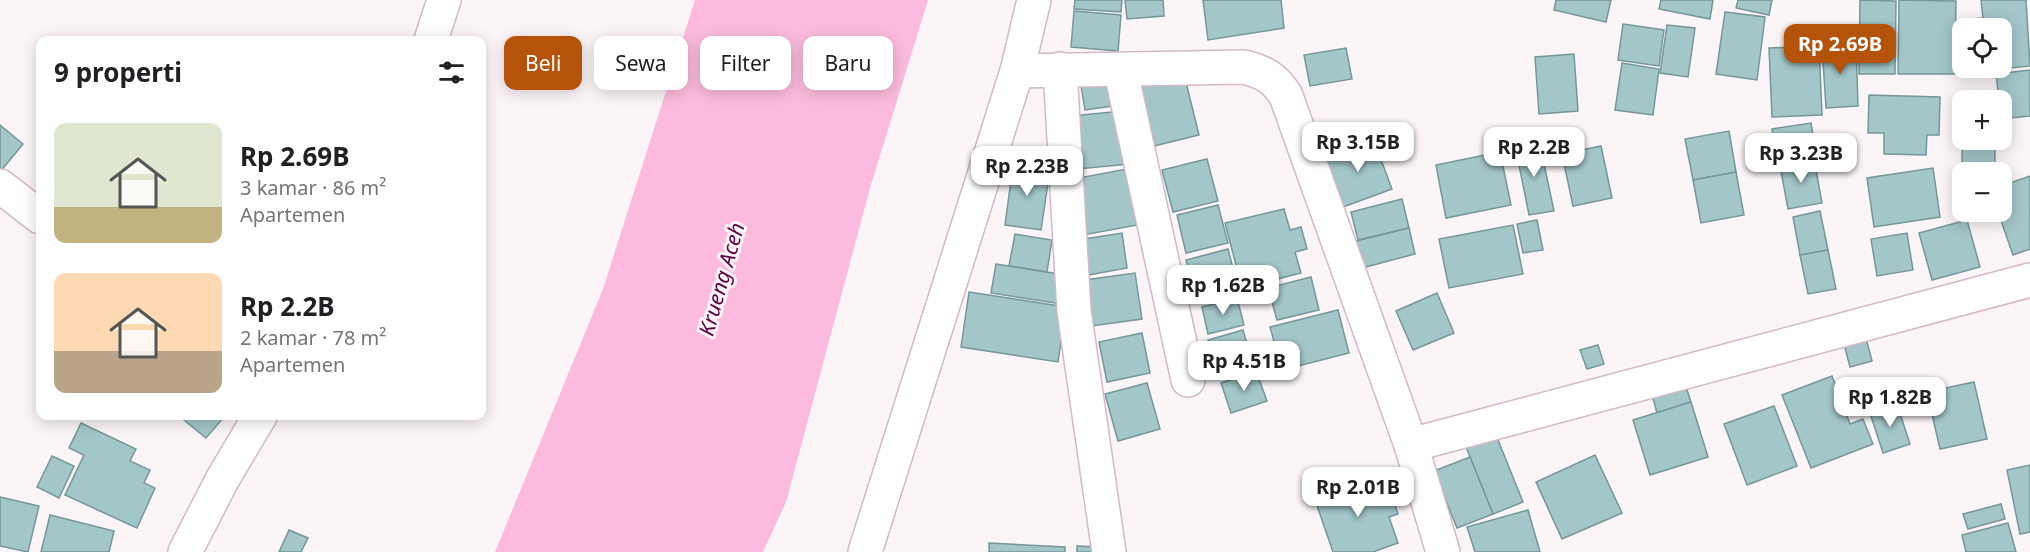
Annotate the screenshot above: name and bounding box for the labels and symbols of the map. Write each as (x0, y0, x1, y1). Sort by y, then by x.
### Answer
pin: Rp 2.69B (1778, 24, 1902, 75)
pin: Rp 3.15B (1296, 122, 1420, 173)
pin: Rp 2.2B (1479, 127, 1589, 178)
pin: Rp 3.23B (1739, 133, 1863, 184)
pin: Rp 2.23B (965, 146, 1089, 197)
water label: Krueng Aceh (691, 219, 751, 339)
pin: Rp 1.62B (1161, 265, 1285, 316)
pin: Rp 4.51B (1182, 341, 1306, 392)
pin: Rp 1.82B (1828, 377, 1952, 428)
pin: Rp 2.01B (1296, 467, 1420, 518)

